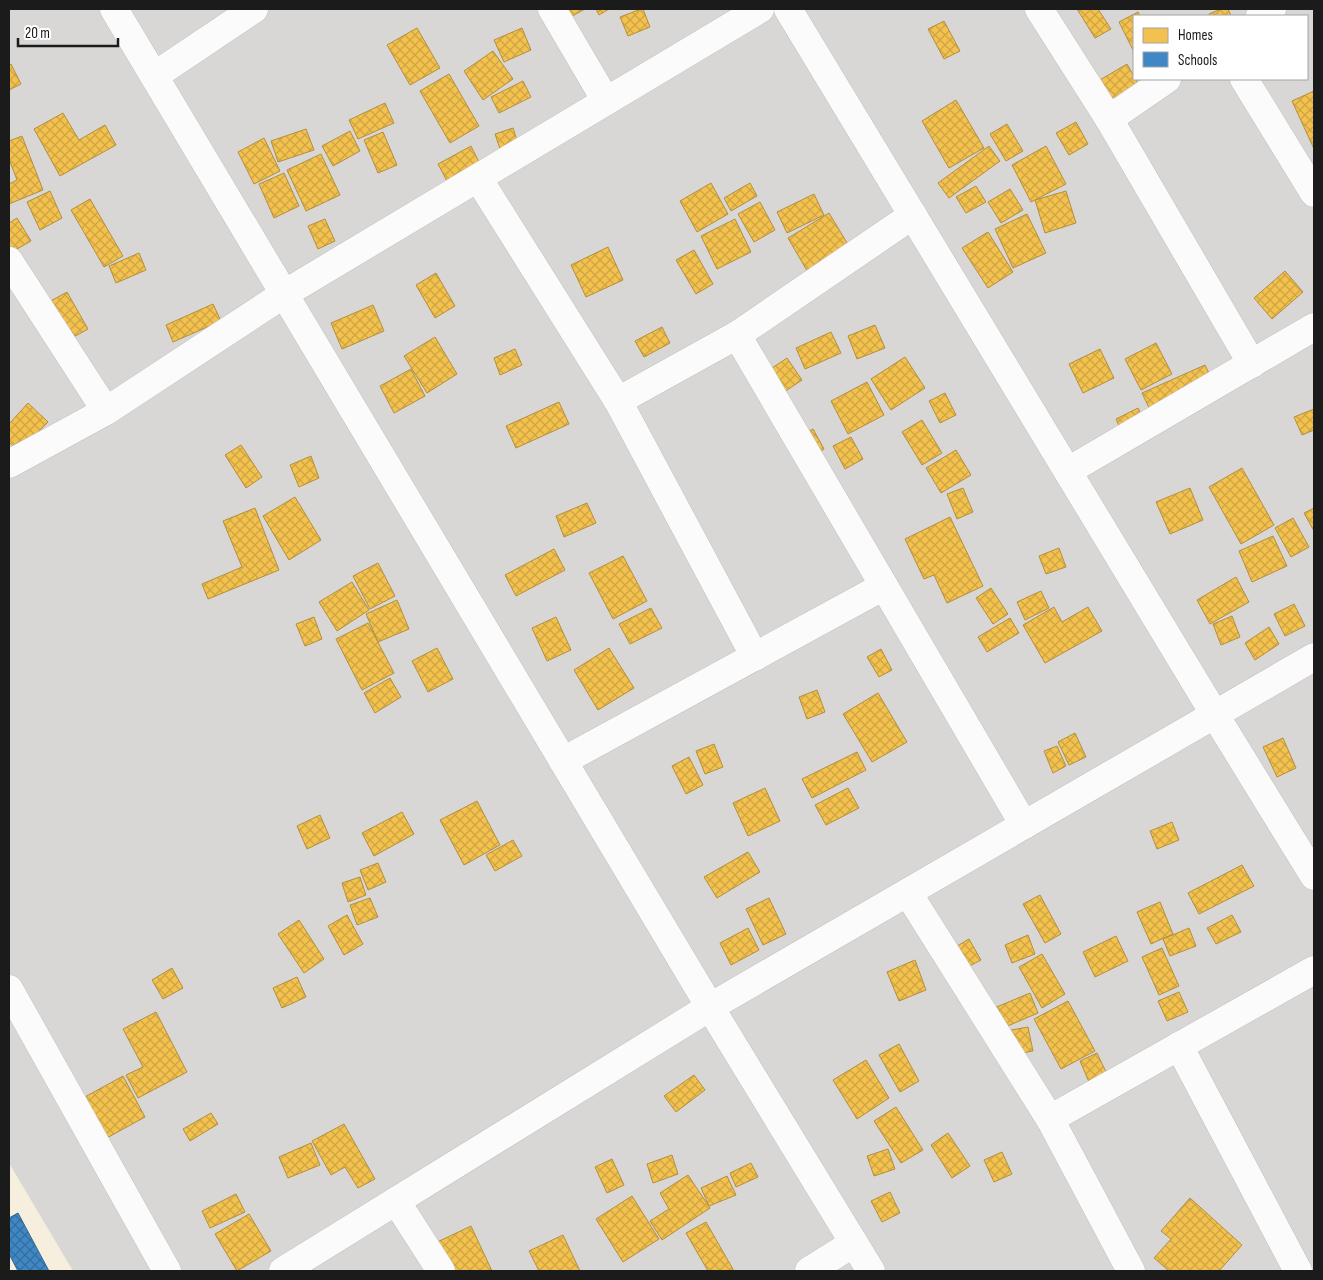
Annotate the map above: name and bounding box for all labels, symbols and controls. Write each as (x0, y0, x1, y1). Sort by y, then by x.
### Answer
scale bar (18, 15, 118, 47)
legend (1133, 15, 1308, 80)
text: 20 m (25, 24, 50, 43)
text: Homes (1178, 26, 1213, 45)
text: Schools (1178, 51, 1217, 70)

